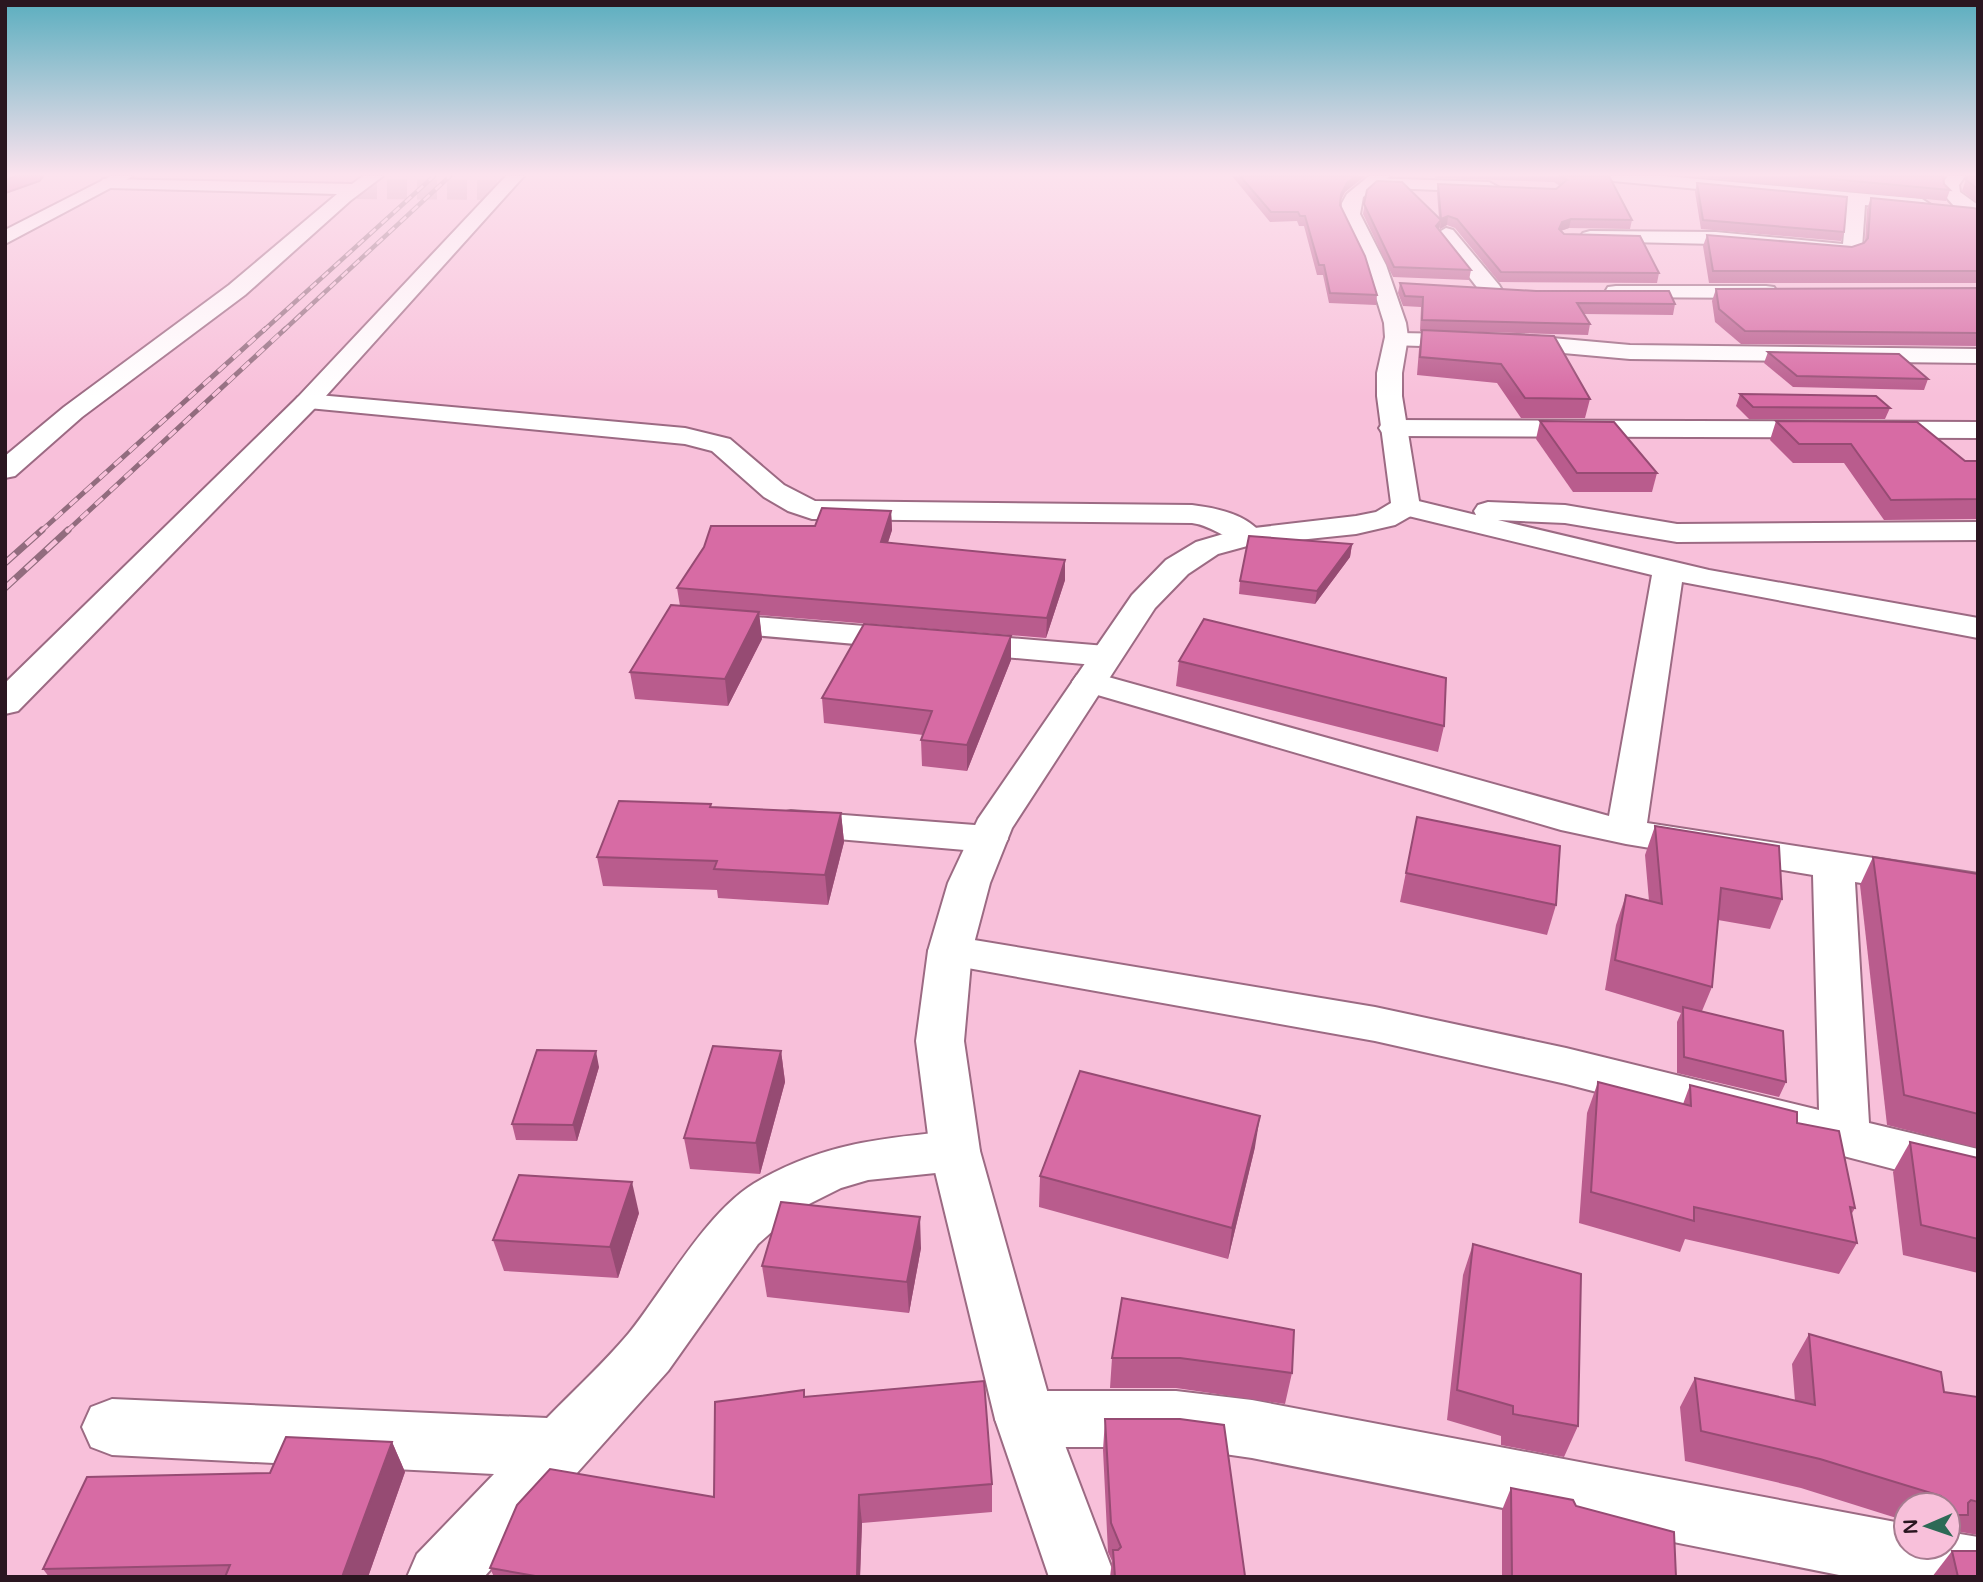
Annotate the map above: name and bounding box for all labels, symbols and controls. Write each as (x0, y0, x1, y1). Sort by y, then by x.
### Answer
north arrow (1892, 1491, 1962, 1561)
text: N (1900, 1519, 1922, 1535)

